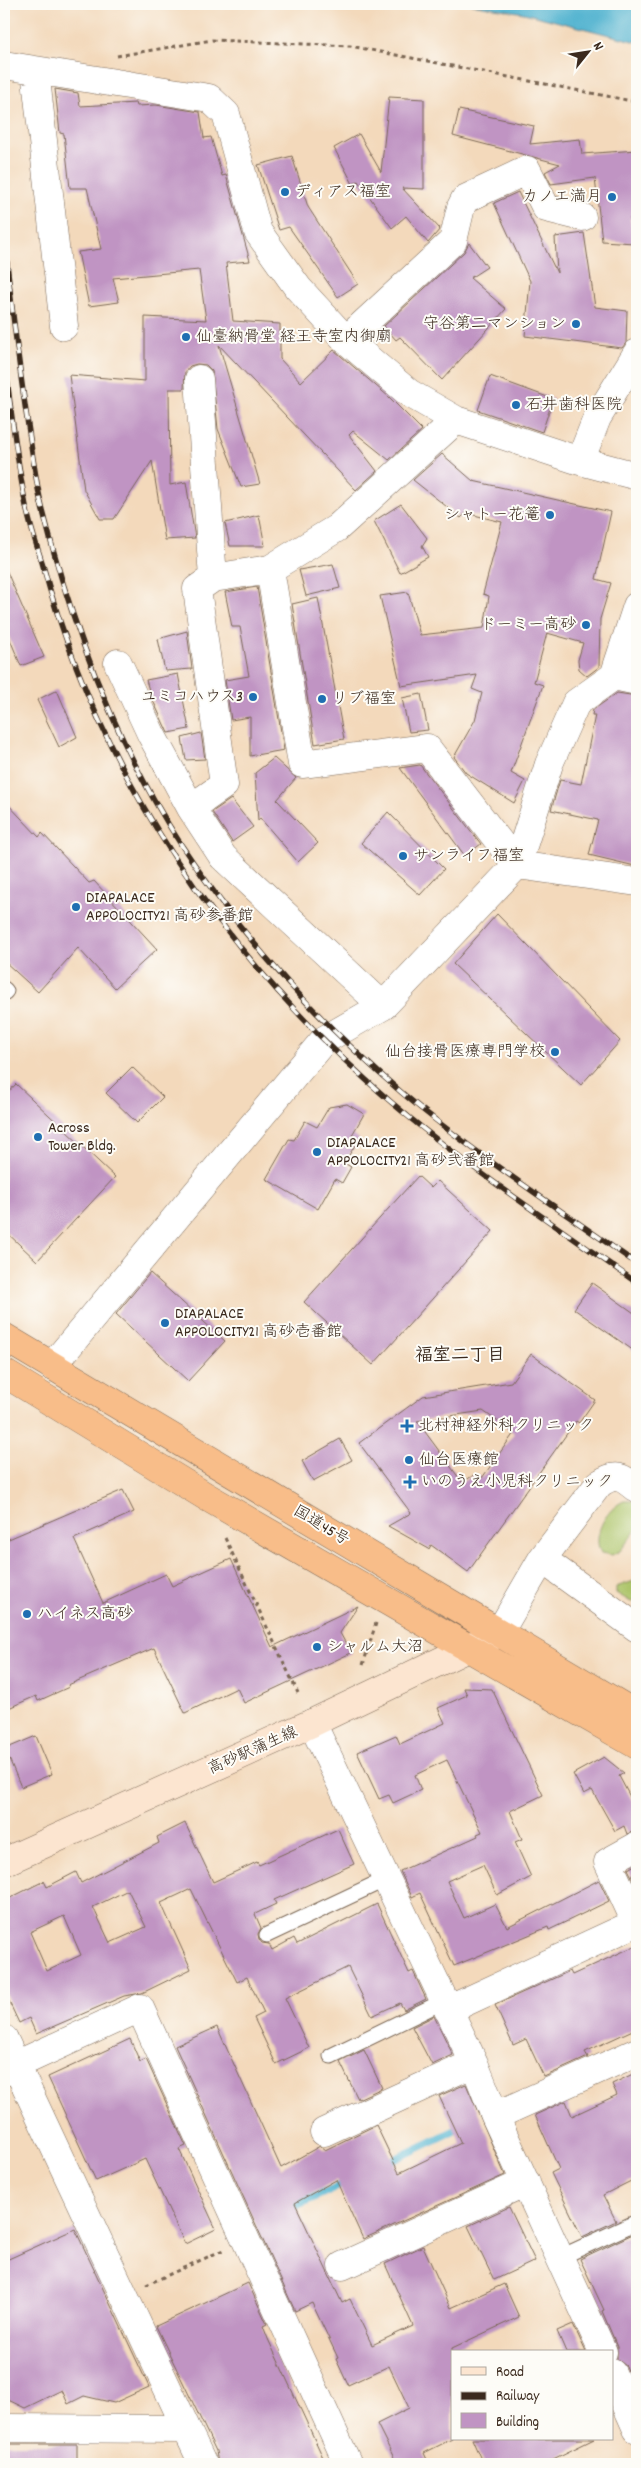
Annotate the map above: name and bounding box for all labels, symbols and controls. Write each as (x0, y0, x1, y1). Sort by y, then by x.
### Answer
north arrow (564, 28, 614, 78)
text: N (587, 39, 608, 55)
place label: ディアス福室 (295, 181, 391, 204)
marker: ディアス福室 (279, 186, 291, 198)
place label: カノエ満月 (522, 186, 602, 209)
marker: カノエ満月 (606, 191, 618, 203)
place label: 守谷第二マンション (423, 313, 566, 336)
marker: 守谷第二マンション (570, 318, 582, 330)
place label: 仙臺納骨堂 経王寺室内御廟 (196, 326, 392, 349)
marker: 仙臺納骨堂 経王寺室内御廟 (180, 331, 192, 343)
place label: 石井歯科医院 (526, 394, 622, 417)
marker: 石井歯科医院 (510, 399, 522, 411)
place label: シャトー花篭 (444, 504, 540, 527)
marker: シャトー花篭 (544, 509, 556, 521)
place label: ドーミー高砂 (480, 614, 576, 637)
marker: ドーミー高砂 (580, 619, 592, 631)
place label: ユミコハウス3 (141, 686, 243, 709)
place label: リブ福室 (332, 688, 396, 711)
marker: ユミコハウス3 (247, 691, 259, 703)
marker: リブ福室 (316, 693, 328, 705)
place label: サンライフ福室 (413, 845, 524, 868)
marker: サンライフ福室 (397, 850, 409, 862)
place label: DIAPALACE APPOLOCITY21 高砂参番館 (86, 887, 253, 928)
marker: DIAPALACE APPOLOCITY21 高砂参番館 (70, 901, 82, 913)
place label: 仙台接骨医療専門学校 (385, 1041, 545, 1064)
marker: 仙台接骨医療専門学校 (549, 1046, 561, 1058)
place label: Across Tower Bldg. (48, 1117, 116, 1158)
marker: Across Tower Bldg. (32, 1131, 44, 1143)
place label: DIAPALACE APPOLOCITY21 高砂弐番館 (327, 1132, 494, 1173)
marker: DIAPALACE APPOLOCITY21 高砂弐番館 (311, 1146, 323, 1158)
place label: DIAPALACE APPOLOCITY21 高砂壱番館 (175, 1303, 342, 1344)
marker: DIAPALACE APPOLOCITY21 高砂壱番館 (159, 1317, 171, 1329)
district label: 福室二丁目 (415, 1344, 505, 1369)
place label: 北村神経外科クリニック (418, 1415, 594, 1438)
marker: 北村神経外科クリニック (400, 1419, 414, 1433)
place label: 仙台医療館 (419, 1449, 499, 1472)
marker: 仙台医療館 (403, 1454, 415, 1466)
place label: いのうえ小児科クリニック (421, 1471, 613, 1494)
marker: いのうえ小児科クリニック (403, 1475, 417, 1489)
street label: 国道45号 (288, 1500, 354, 1552)
place label: ハイネス高砂 (37, 1603, 133, 1626)
marker: ハイネス高砂 (21, 1608, 33, 1620)
place label: シャルム大沼 (327, 1636, 423, 1659)
marker: シャルム大沼 (311, 1641, 323, 1653)
street label: 高砂駅蒲生線 (204, 1721, 302, 1781)
legend (451, 2350, 614, 2440)
text: Road (496, 2362, 524, 2384)
text: Railway (496, 2386, 540, 2408)
text: Building (496, 2412, 539, 2434)

